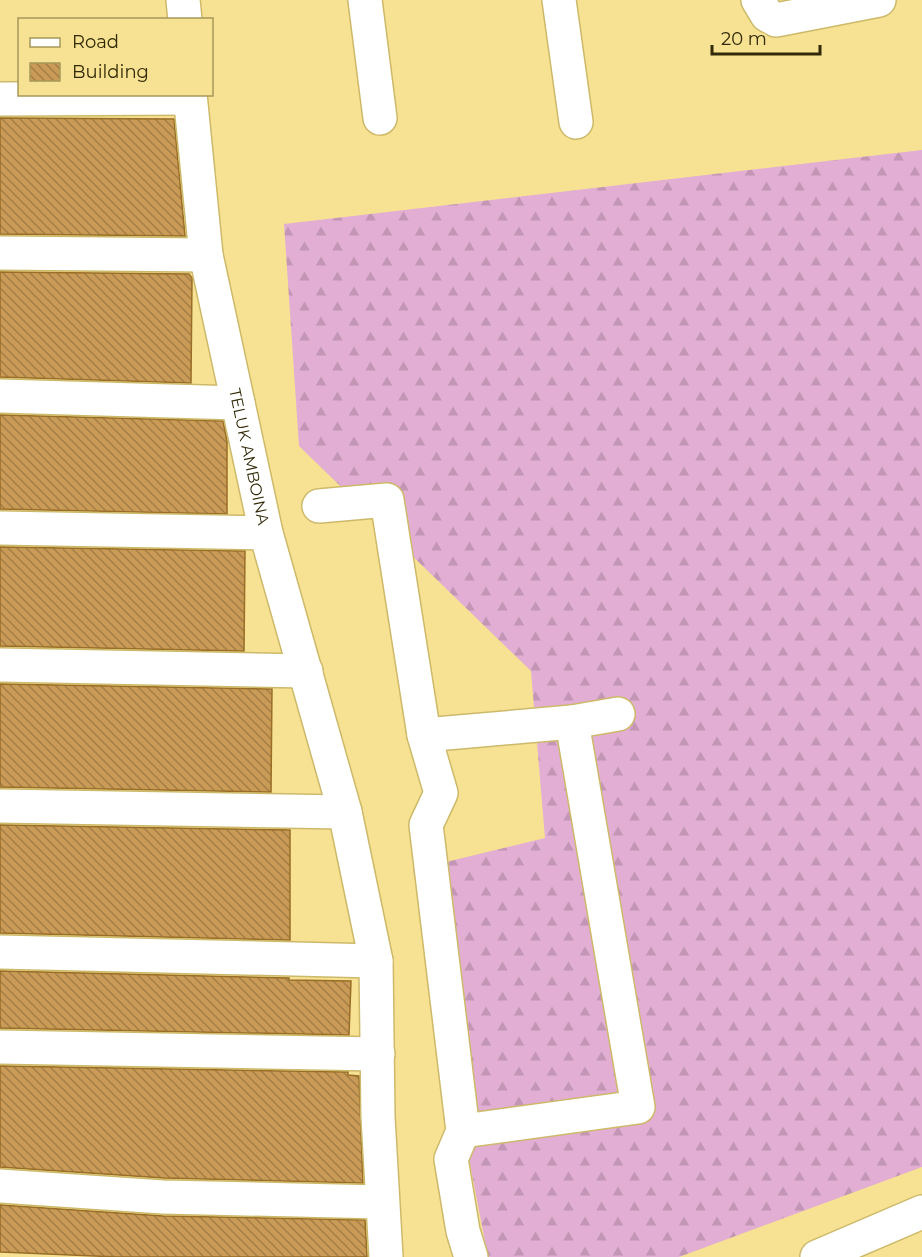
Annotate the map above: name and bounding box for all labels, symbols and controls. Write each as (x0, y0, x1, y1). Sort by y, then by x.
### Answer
legend (18, 18, 213, 96)
scale bar (712, 18, 820, 56)
text: 20 m (721, 28, 767, 50)
text: Road (72, 31, 119, 53)
text: Building (72, 61, 149, 83)
street label: TELUK AMBOINA (225, 387, 273, 527)

